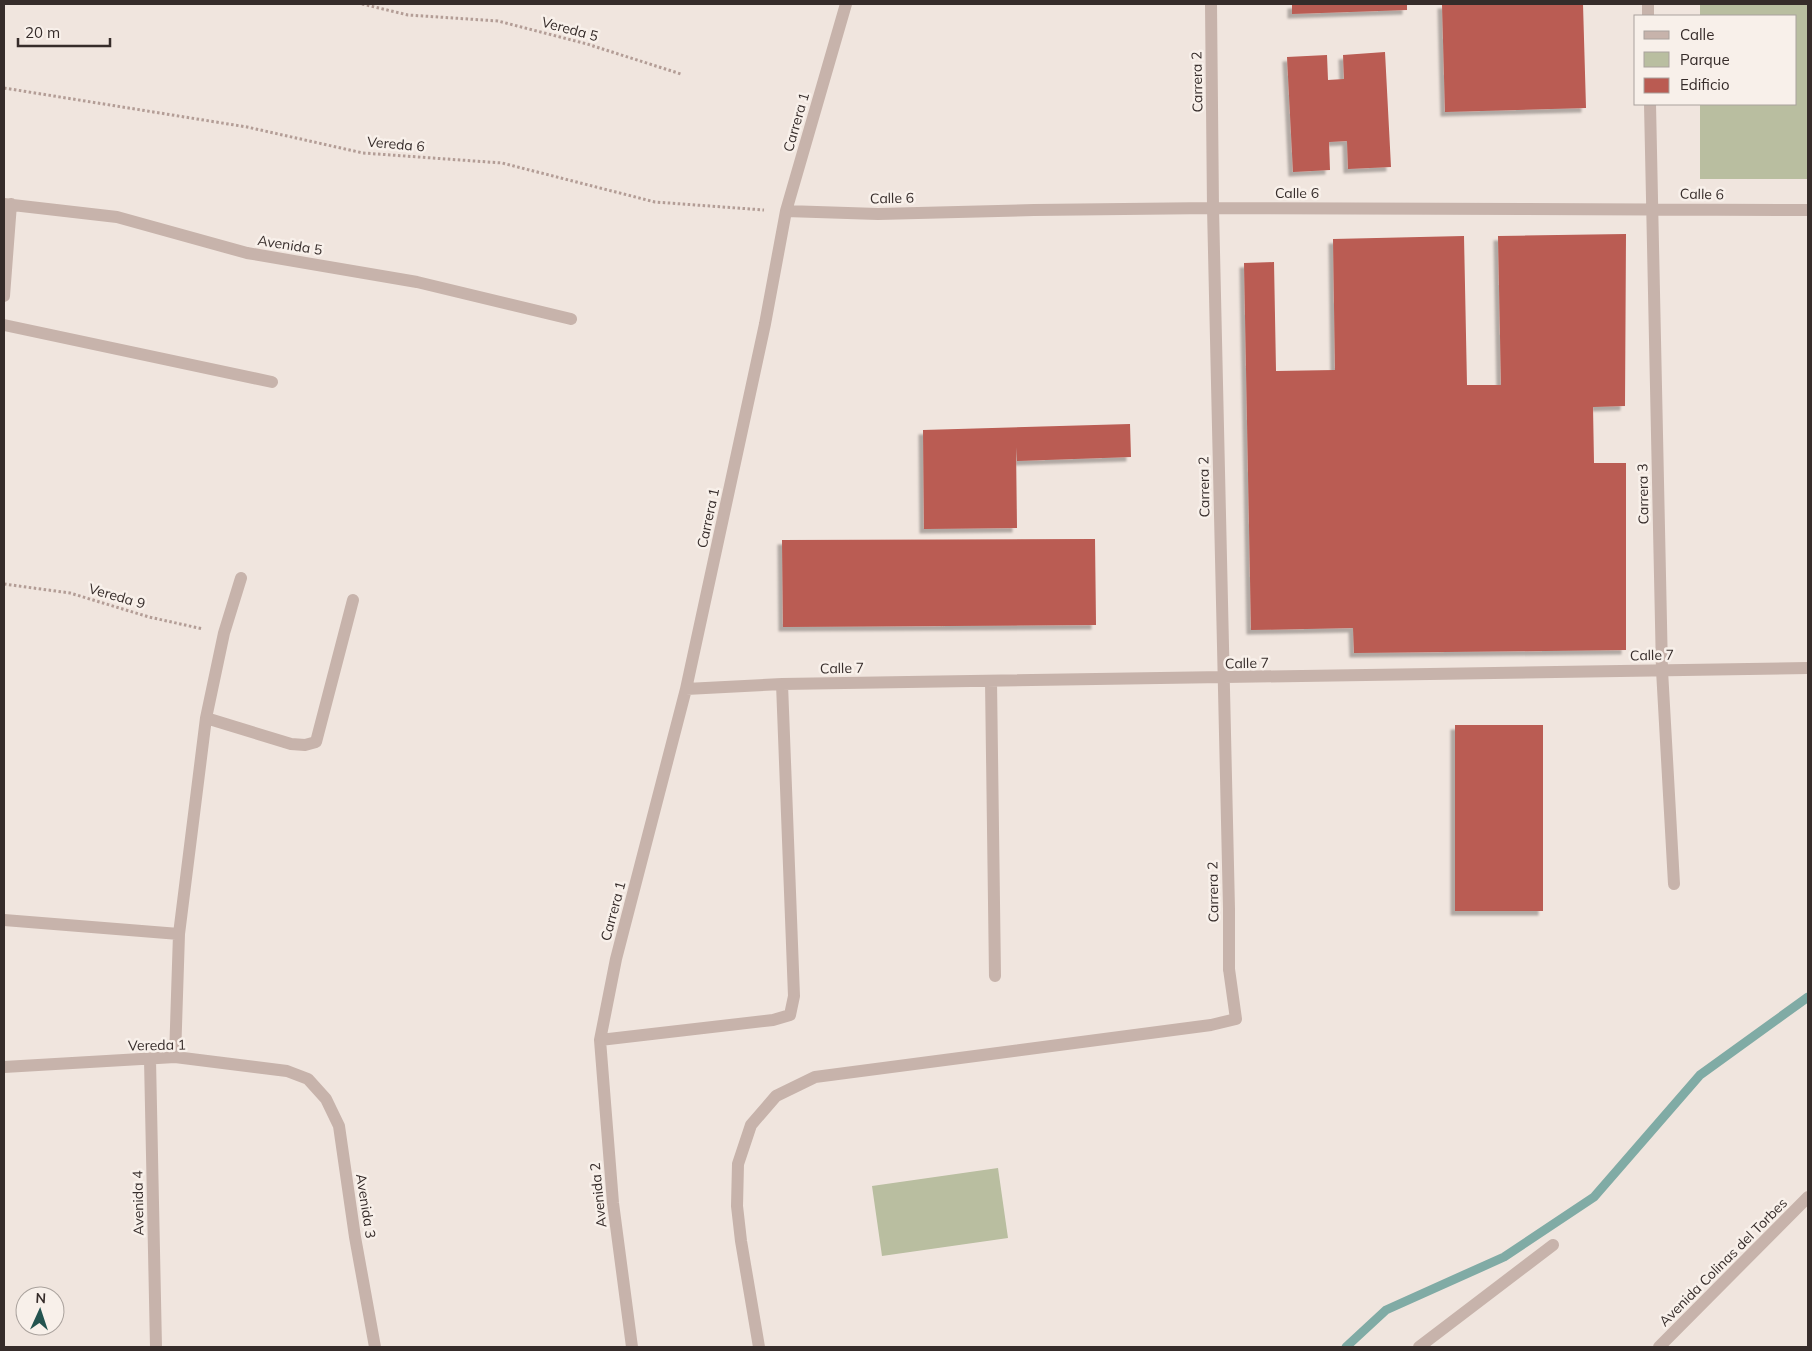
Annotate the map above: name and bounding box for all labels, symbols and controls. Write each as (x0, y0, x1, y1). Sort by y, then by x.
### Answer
street label: Vereda 5 (540, 13, 600, 45)
scale bar (18, 15, 110, 47)
legend (1634, 15, 1797, 105)
text: 20 m (25, 23, 60, 42)
text: Calle (1680, 25, 1714, 44)
text: Parque (1680, 50, 1730, 69)
street label: Carrera 2 (1187, 51, 1207, 113)
text: Edificio (1680, 75, 1730, 94)
street label: Carrera 1 (779, 90, 813, 154)
street label: Vereda 6 (366, 133, 426, 155)
street label: Calle 6 (1275, 184, 1319, 202)
street label: Calle 6 (1680, 185, 1724, 203)
street label: Calle 6 (870, 189, 914, 207)
street label: Avenida 5 (256, 231, 324, 259)
street label: Carrera 2 (1194, 456, 1214, 518)
street label: Carrera 3 (1633, 463, 1653, 525)
street label: Carrera 1 (693, 486, 723, 550)
street label: Vereda 9 (87, 579, 147, 613)
street label: Calle 7 (1630, 646, 1674, 664)
street label: Calle 7 (1225, 654, 1269, 672)
street label: Calle 7 (820, 659, 864, 677)
street label: Carrera 2 (1203, 861, 1223, 923)
street label: Carrera 1 (596, 879, 630, 943)
street label: Vereda 1 (128, 1035, 186, 1055)
street label: Avenida 2 (586, 1162, 610, 1228)
street label: Avenida 4 (128, 1170, 148, 1236)
street label: Avenida 3 (352, 1172, 380, 1240)
street label: Avenida Colinas del Torbes (1655, 1194, 1791, 1330)
north arrow (15, 1286, 65, 1336)
text: N (35, 1289, 46, 1307)

